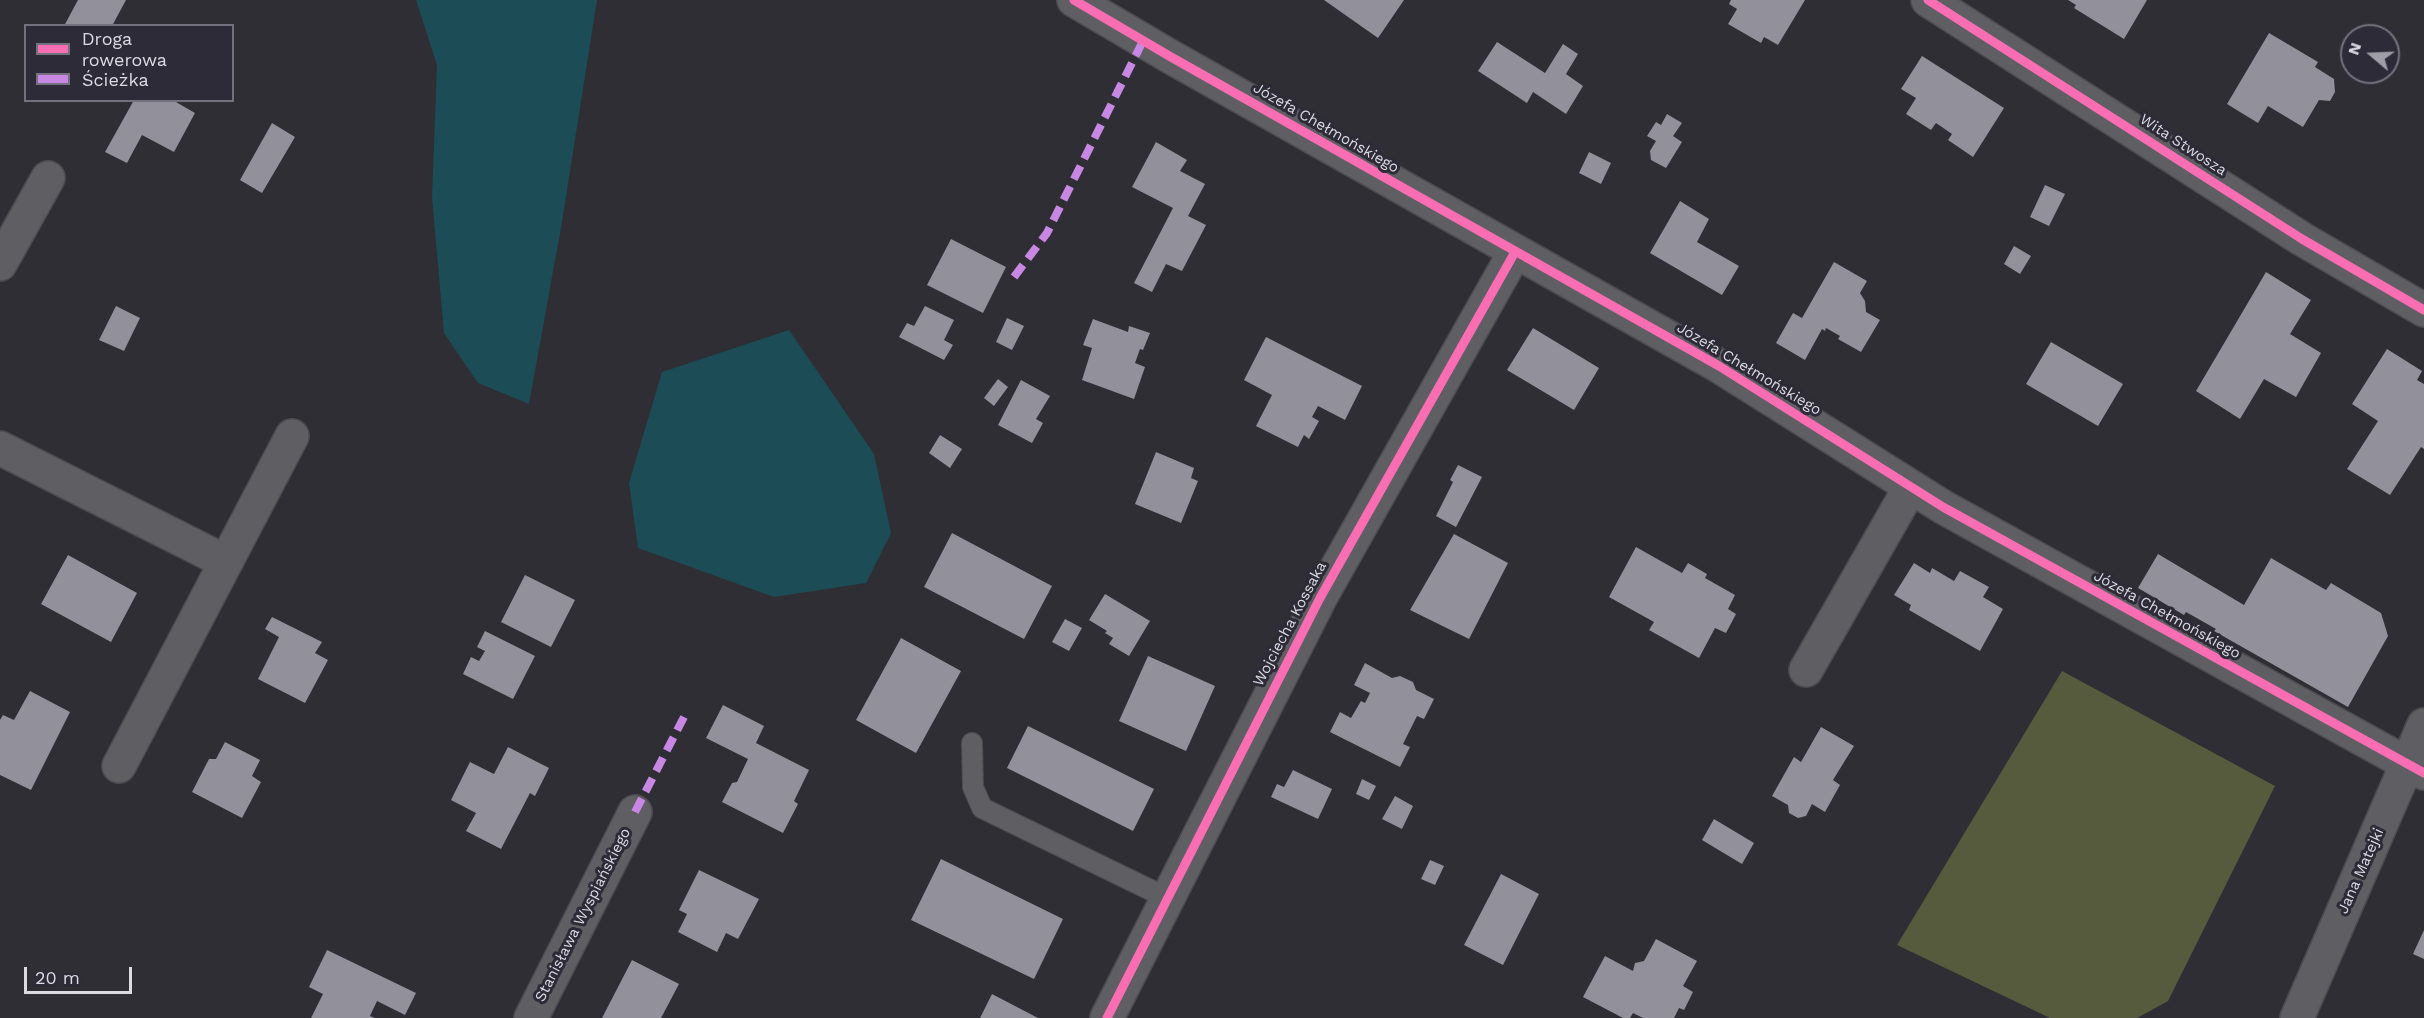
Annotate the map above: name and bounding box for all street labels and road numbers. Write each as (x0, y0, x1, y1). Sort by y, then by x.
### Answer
street label: Józefa Chełmońskiego (1250, 79, 1402, 177)
street label: Wita Stwosza (2136, 110, 2230, 180)
street label: Józefa Chełmońskiego (1674, 319, 1824, 419)
street label: Wojciecha Kossaka (1250, 559, 1330, 689)
street label: Józefa Chełmońskiego (2090, 567, 2244, 663)
street label: Stanisława Wyspiańskiego (531, 825, 635, 1005)
street label: Jana Matejki (2334, 825, 2388, 917)

